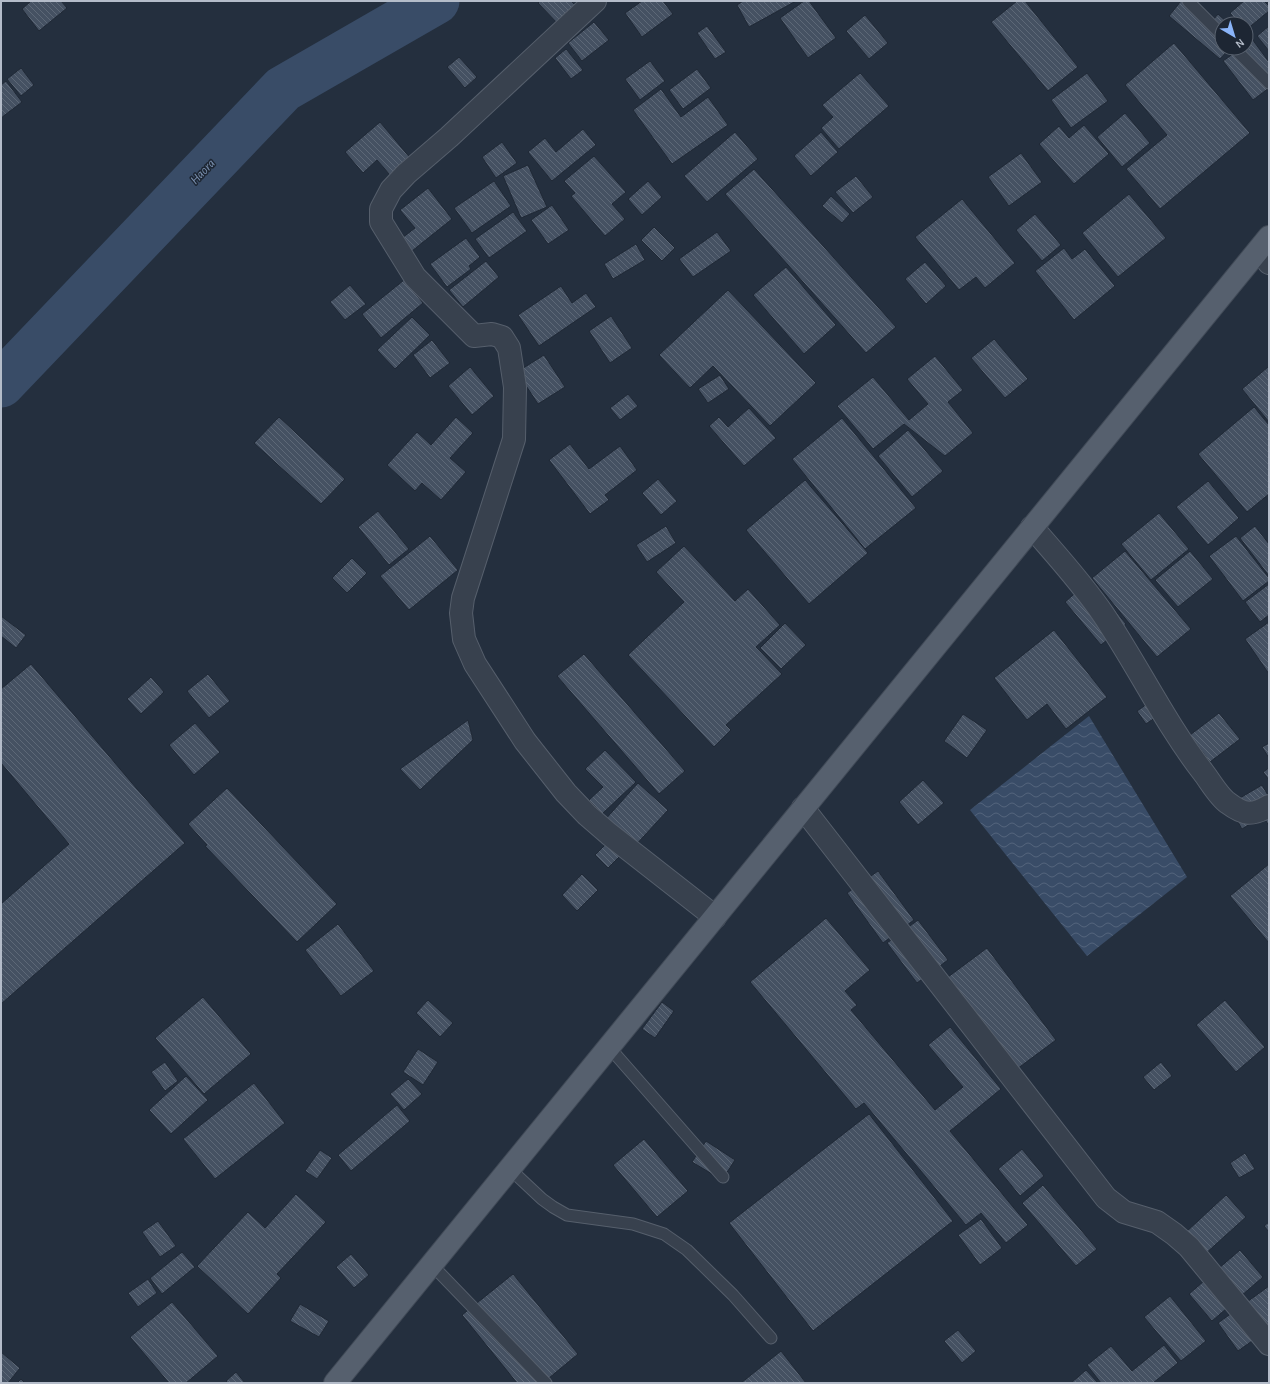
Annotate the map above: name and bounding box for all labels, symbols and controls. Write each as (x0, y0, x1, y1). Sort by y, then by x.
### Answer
north arrow (1214, 16, 1254, 56)
text: N (1233, 37, 1246, 50)
water label: Haora (188, 157, 218, 187)

